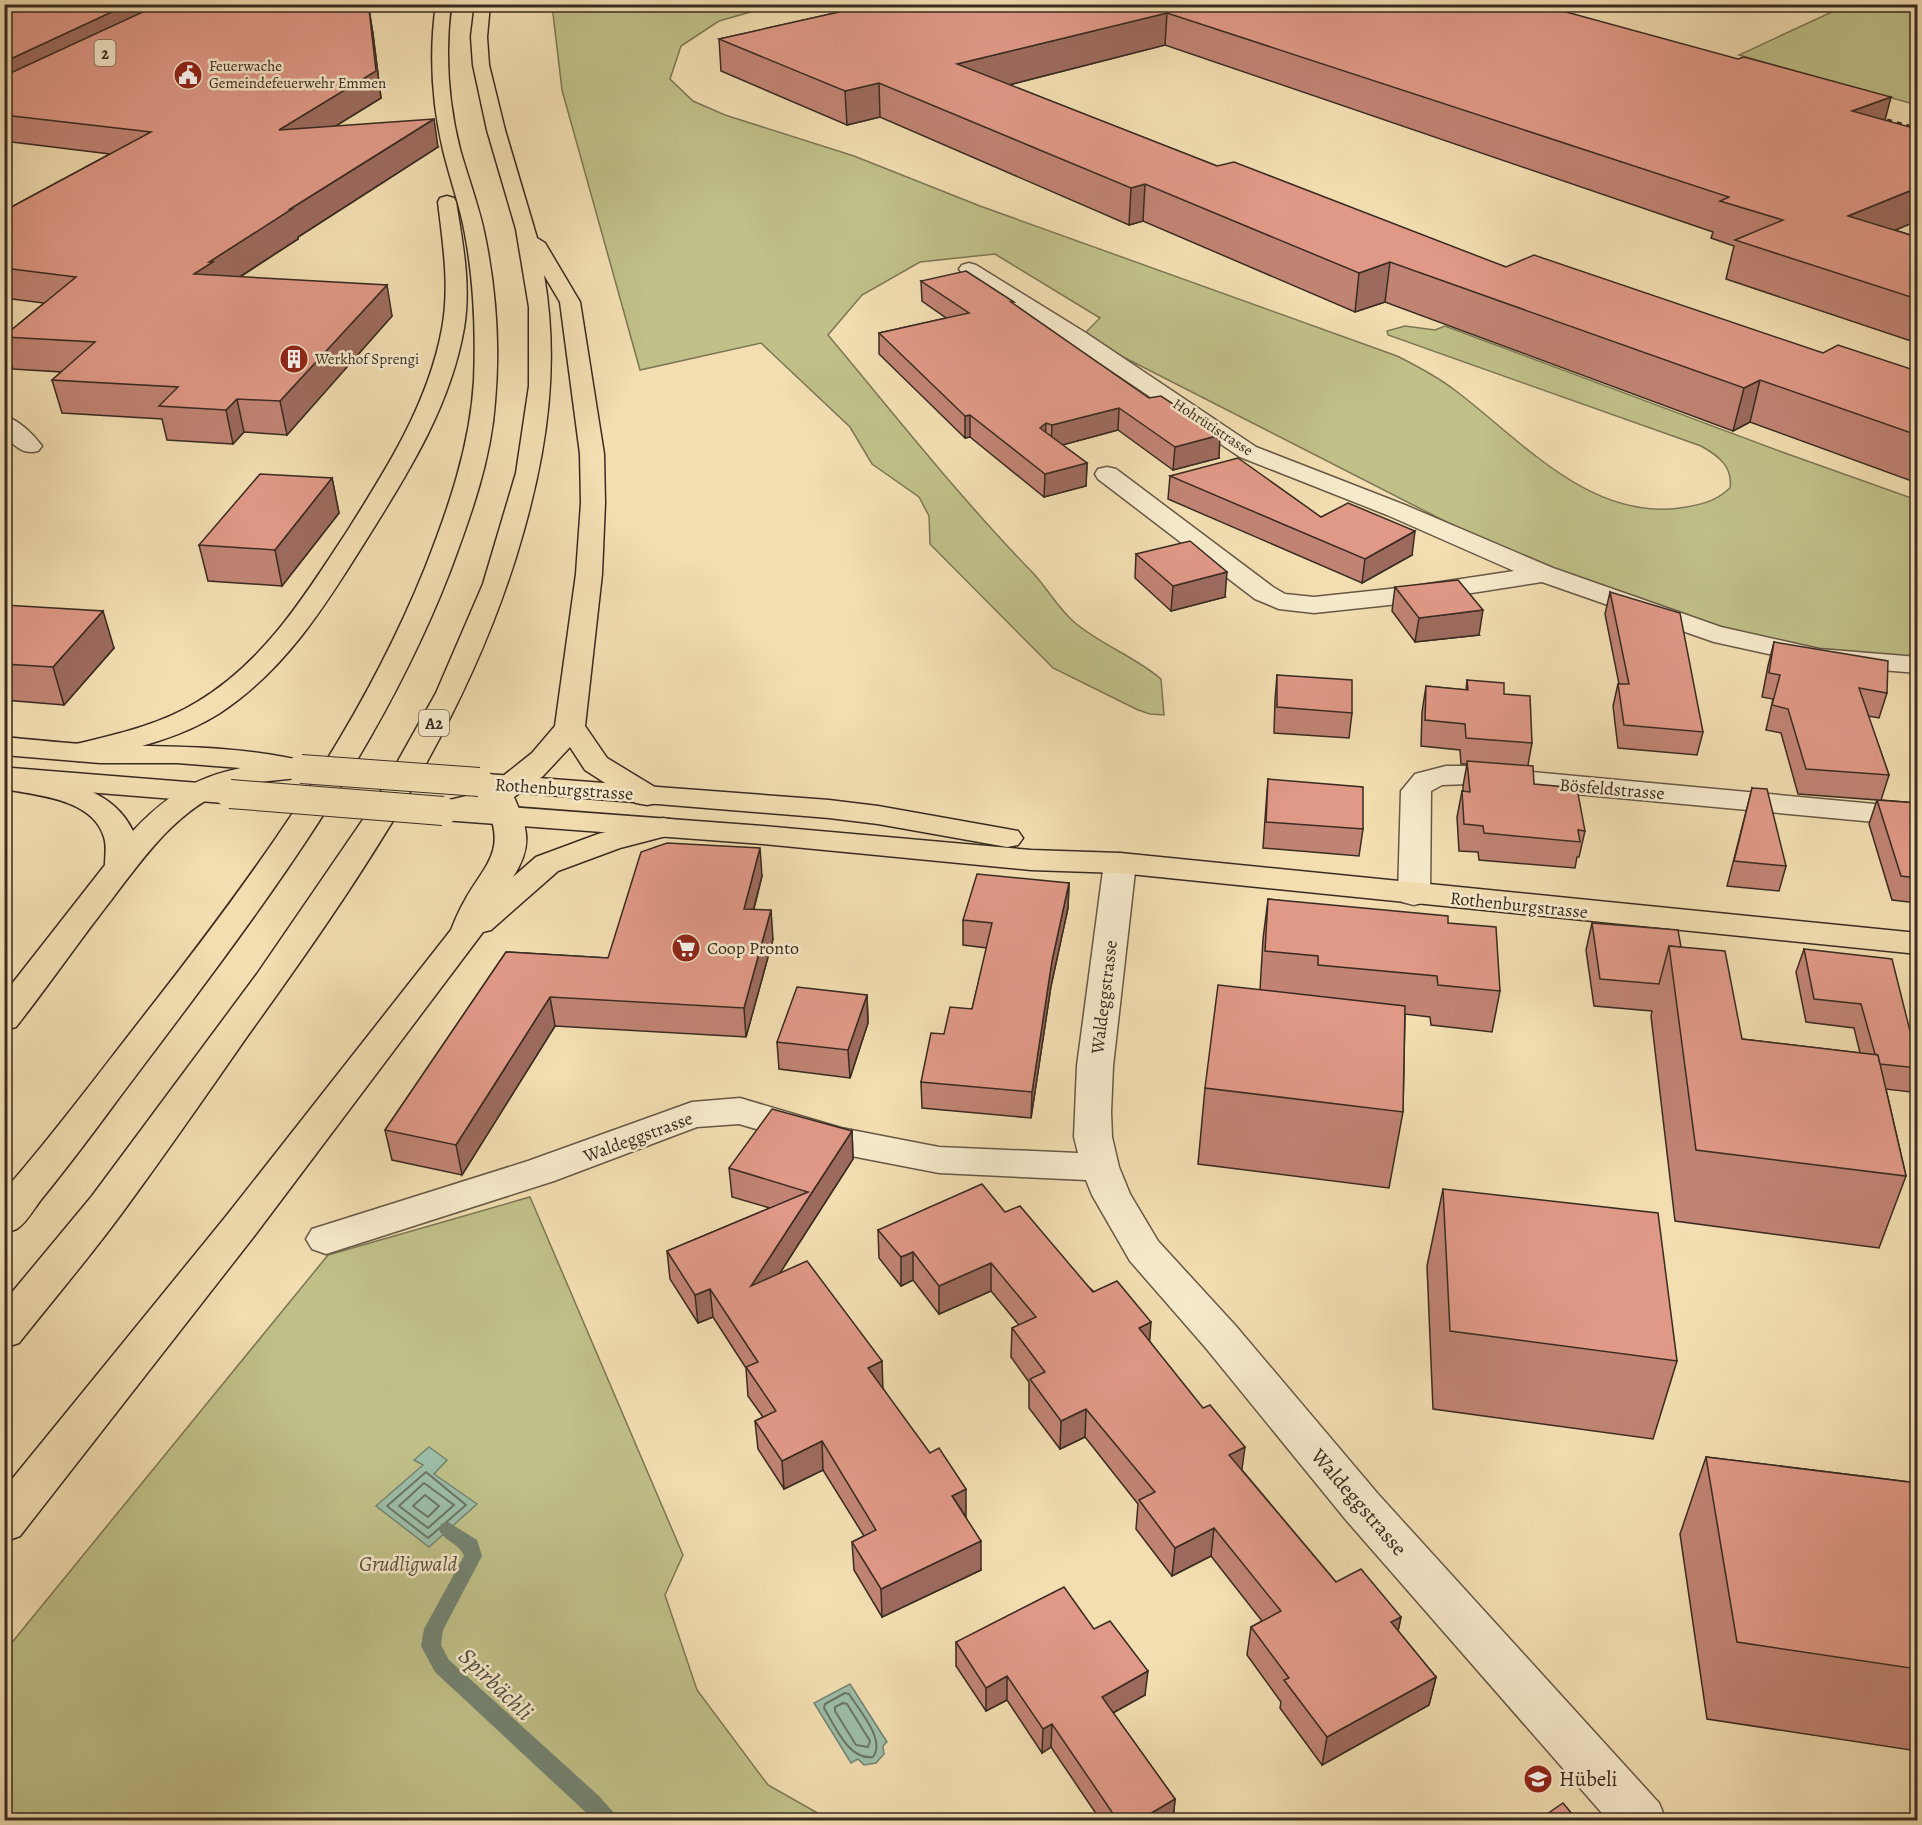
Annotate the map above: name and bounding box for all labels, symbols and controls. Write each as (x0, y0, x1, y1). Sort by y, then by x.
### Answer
road number: 2 (94, 40, 116, 66)
place label: Feuerwache Gemeindefeuerwehr Emmen (209, 56, 386, 93)
public building icon: Feuerwache Gemeindefeuerwehr Emmen (172, 59, 204, 91)
building icon: Werkhof Sprengi (278, 343, 310, 375)
place label: Werkhof Sprengi (314, 349, 419, 369)
street label: Hohrütistrasse (1169, 394, 1257, 461)
road number: A2 (419, 710, 449, 736)
street label: Rothenburgstrasse (494, 772, 634, 806)
street label: Bösfeldstrasse (1558, 772, 1666, 806)
street label: Rothenburgstrasse (1449, 886, 1589, 924)
supermarket icon: Coop Pronto (670, 932, 702, 964)
place label: Coop Pronto (707, 936, 799, 960)
street label: Waldeggstrasse (1085, 939, 1123, 1056)
street label: Waldeggstrasse (579, 1106, 696, 1168)
street label: Waldeggstrasse (1304, 1442, 1413, 1562)
park label: Grudligwald (359, 1550, 457, 1578)
water label: Spirbächli (452, 1640, 540, 1728)
school or university icon: Hübeli (1522, 1763, 1554, 1795)
place label: Hübeli (1559, 1765, 1617, 1793)

